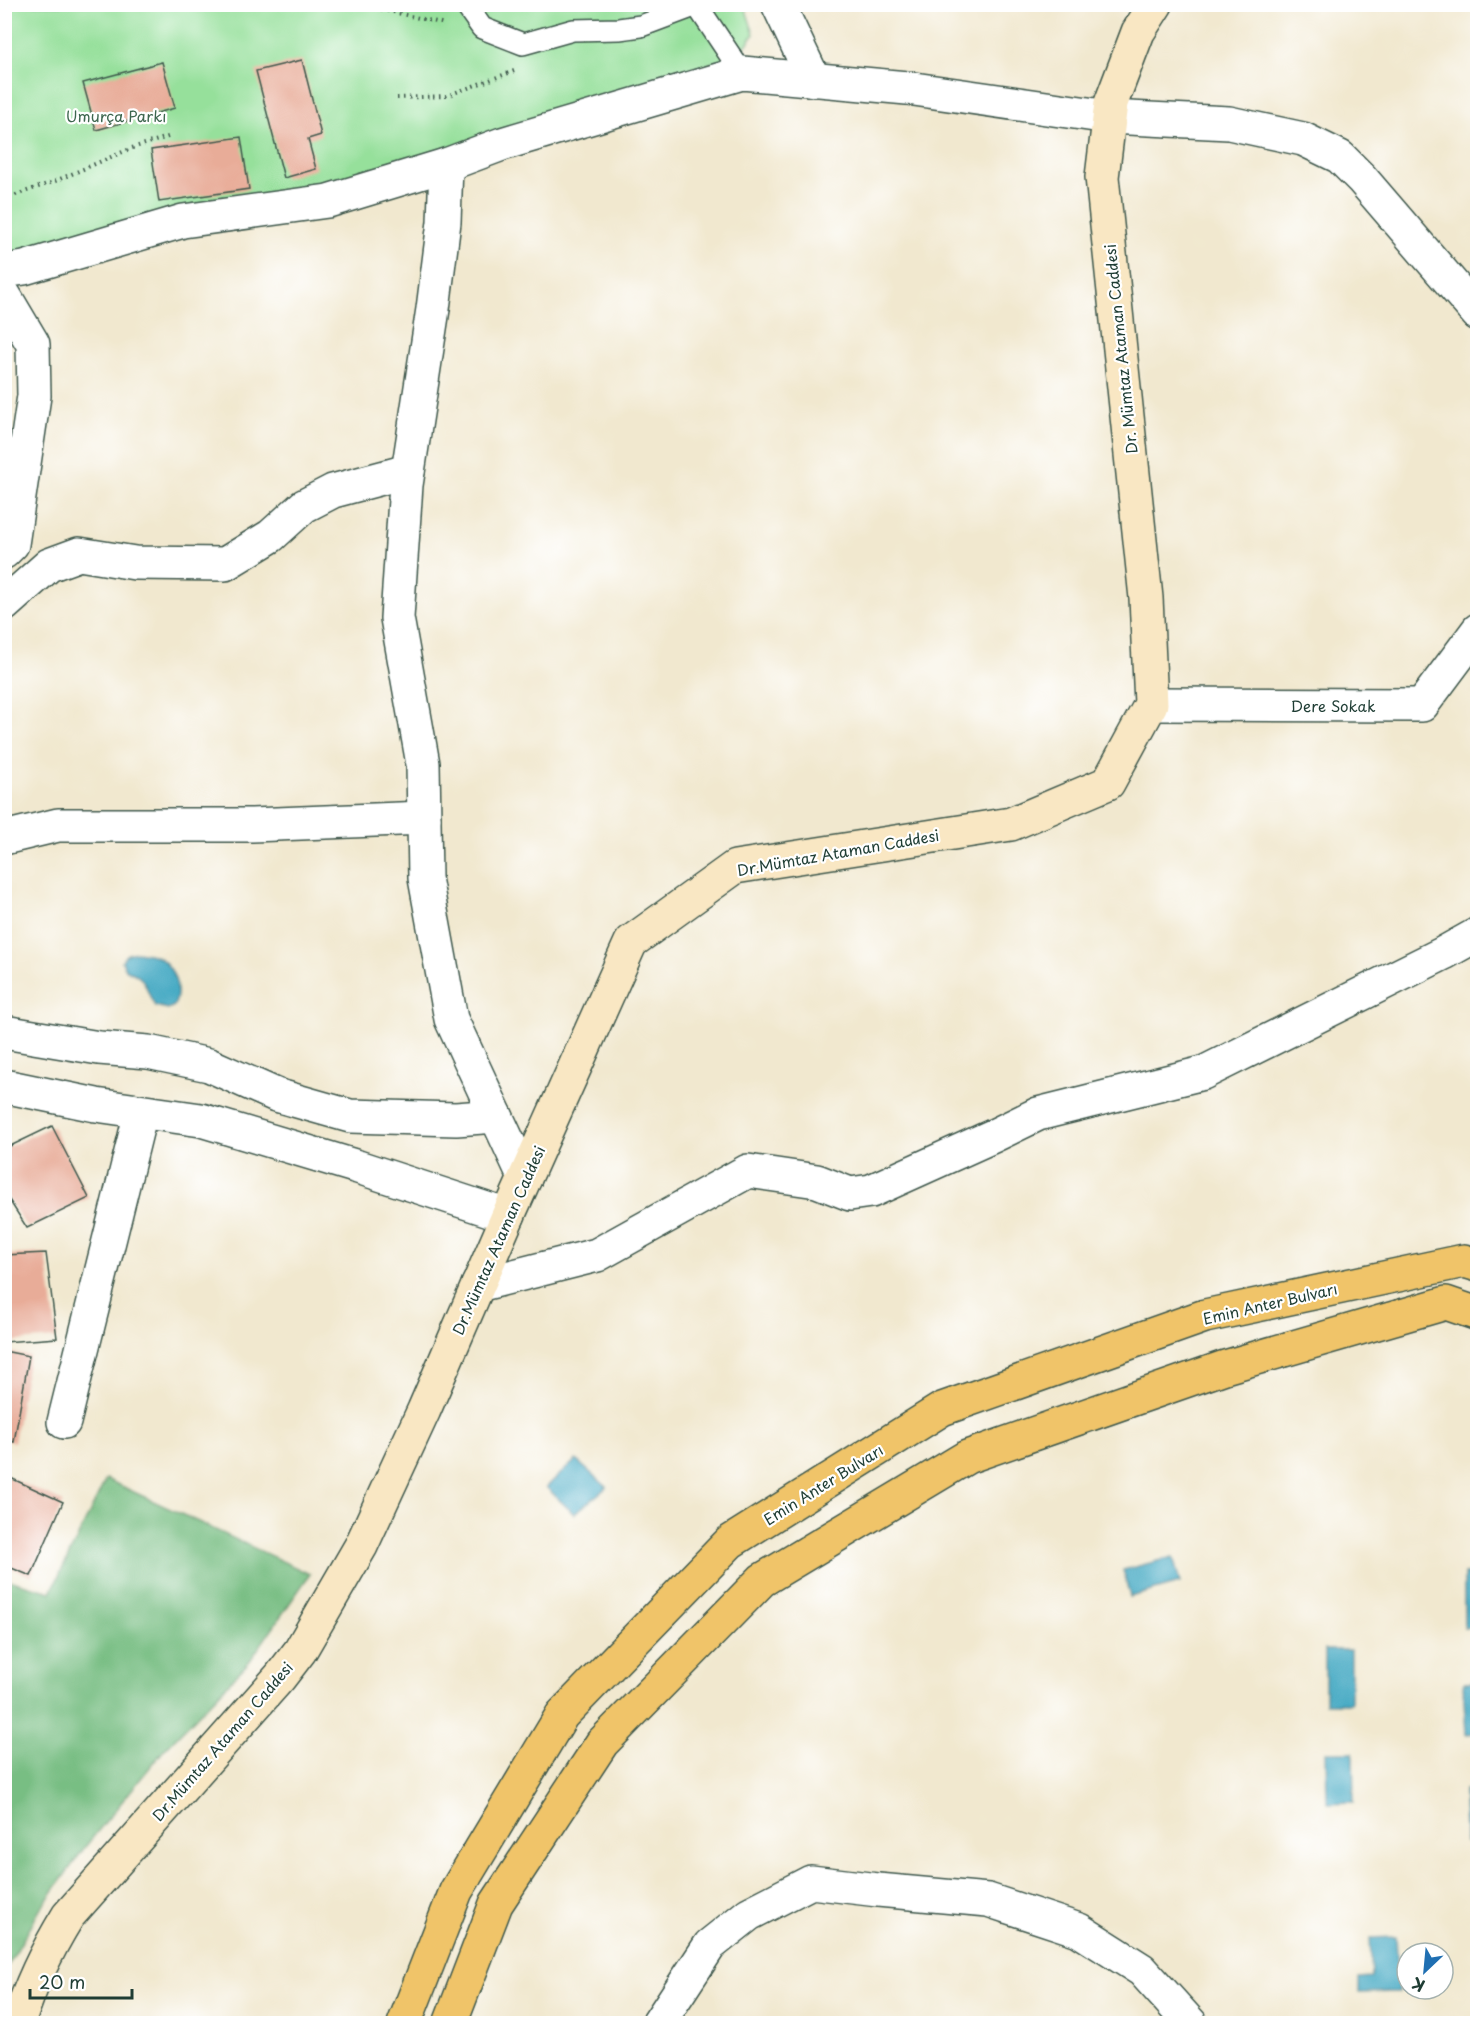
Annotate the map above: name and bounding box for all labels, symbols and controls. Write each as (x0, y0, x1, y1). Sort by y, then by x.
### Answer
park label: Umurça Parkı (66, 104, 166, 127)
street label: Dr. Mümtaz Ataman Caddesi (1098, 243, 1142, 455)
street label: Dere Sokak (1290, 694, 1376, 717)
street label: Dr.Mümtaz Ataman Caddesi (735, 823, 941, 881)
street label: Dr.Mümtaz Ataman Caddesi (446, 1142, 550, 1338)
street label: Emin Anter Bulvarı (1201, 1276, 1339, 1330)
street label: Emin Anter Bulvarı (759, 1438, 887, 1530)
street label: Dr.Mümtaz Ataman Caddesi (146, 1656, 298, 1826)
north arrow (1395, 1941, 1455, 2001)
scale bar (30, 1962, 132, 2000)
text: 20 m (39, 1968, 85, 1995)
text: K (1407, 1972, 1429, 1999)

